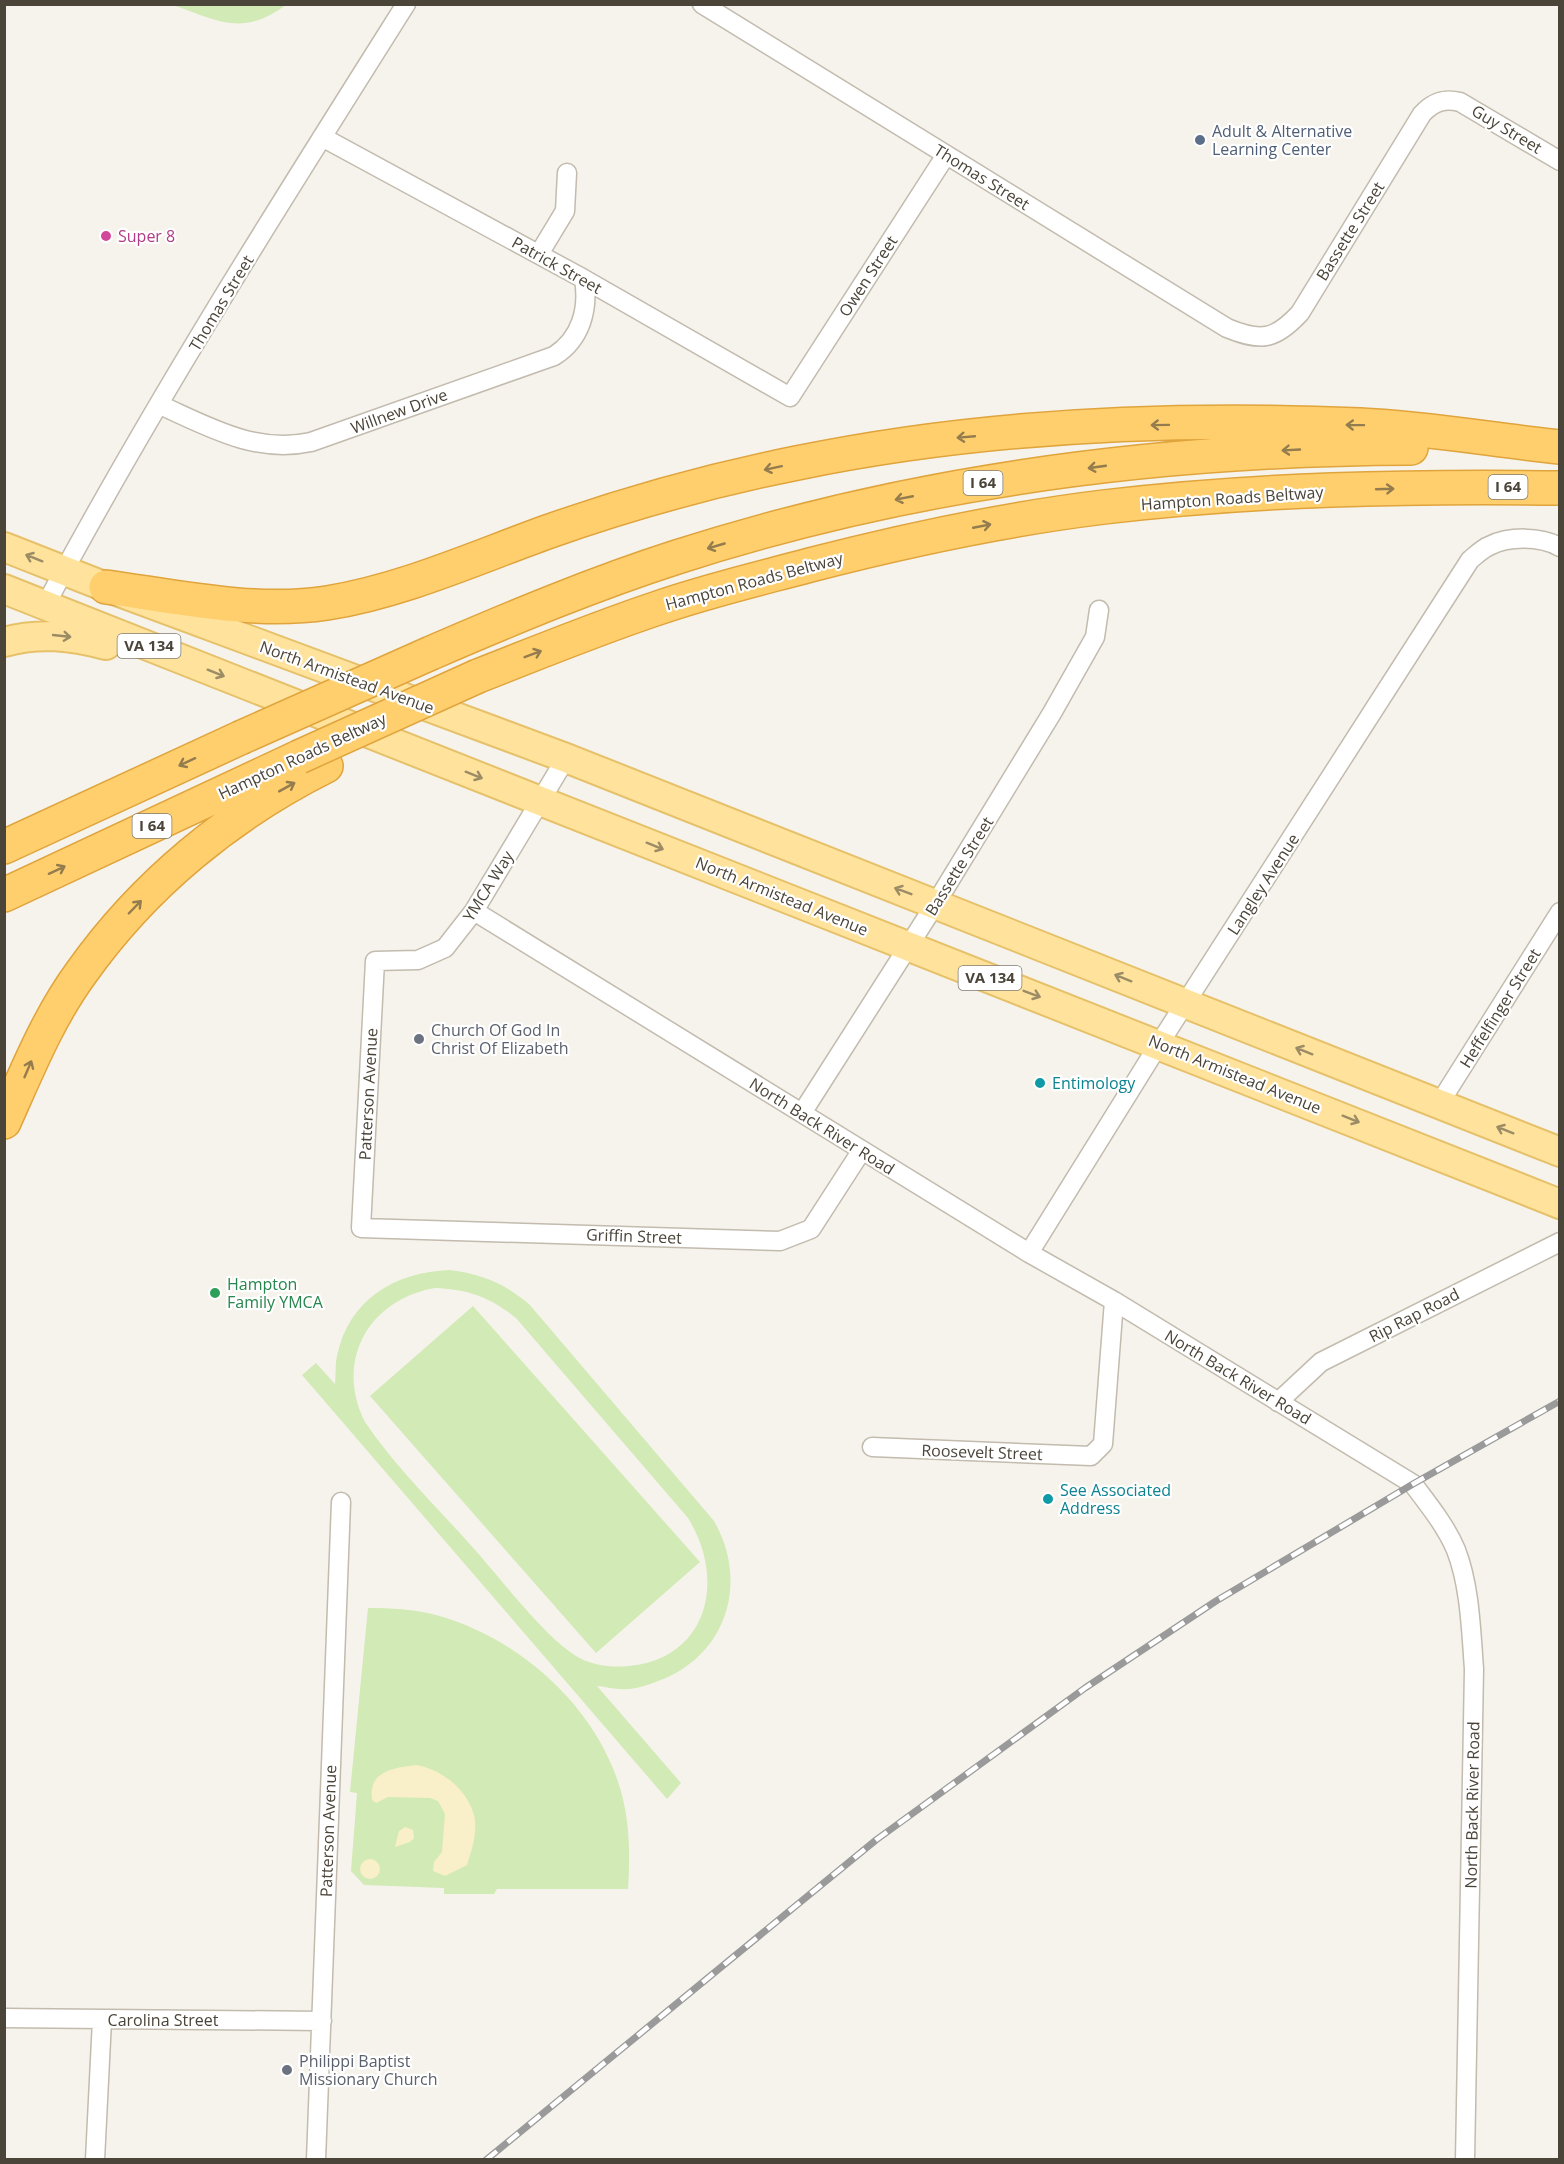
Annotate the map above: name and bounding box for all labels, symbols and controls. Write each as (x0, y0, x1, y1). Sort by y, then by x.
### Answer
street label: Guy Street (1468, 99, 1546, 159)
place label: Adult & Alternative Learning Center (1212, 120, 1352, 160)
marker: Adult & Alternative Learning Center (1193, 133, 1207, 147)
street label: Thomas Street (930, 139, 1034, 215)
street label: Bassette Street (1311, 177, 1389, 285)
place label: Super 8 (118, 225, 175, 247)
marker: Super 8 (99, 229, 113, 243)
street label: Patrick Street (508, 231, 606, 299)
street label: Owen Street (834, 231, 903, 321)
street label: Thomas Street (184, 251, 259, 355)
street label: Willnew Drive (348, 383, 450, 439)
one-way arrow (1151, 419, 1171, 430)
one-way arrow (1346, 419, 1366, 431)
one-way arrow (956, 432, 976, 443)
one-way arrow (1282, 444, 1302, 455)
one-way arrow (1087, 461, 1107, 472)
one-way arrow (764, 463, 784, 474)
road number: I 64 (964, 471, 1002, 495)
road number: I 64 (1488, 475, 1528, 499)
street label: Hampton Roads Beltway (1140, 481, 1325, 515)
one-way arrow (1374, 483, 1394, 495)
one-way arrow (895, 493, 915, 504)
one-way arrow (972, 521, 991, 532)
one-way arrow (706, 541, 725, 553)
street label: Hampton Roads Beltway (663, 546, 846, 615)
one-way arrow (25, 552, 44, 563)
one-way arrow (52, 631, 72, 642)
road number: VA 134 (118, 634, 180, 658)
street label: North Armistead Avenue (257, 635, 437, 719)
one-way arrow (523, 648, 542, 659)
one-way arrow (207, 668, 225, 679)
street label: Hampton Roads Beltway (214, 707, 390, 805)
one-way arrow (178, 757, 196, 769)
one-way arrow (464, 770, 483, 781)
one-way arrow (278, 781, 296, 792)
street label: Bassette Street (920, 812, 998, 920)
road number: I 64 (132, 814, 172, 838)
street label: Langley Avenue (1222, 829, 1304, 939)
one-way arrow (646, 841, 664, 852)
street label: YMCA Way (458, 846, 519, 925)
street label: North Armistead Avenue (692, 851, 872, 941)
one-way arrow (48, 864, 66, 876)
one-way arrow (894, 885, 913, 896)
one-way arrow (128, 900, 143, 915)
street label: Heffelfinger Street (1454, 944, 1546, 1072)
road number: VA 134 (958, 966, 1022, 990)
one-way arrow (1115, 972, 1133, 983)
one-way arrow (1023, 989, 1041, 1000)
place label: Church Of God In Christ Of Elizabeth (431, 1019, 569, 1059)
street label: Patterson Avenue (354, 1027, 382, 1161)
street label: North Armistead Avenue (1145, 1029, 1325, 1119)
marker: Church Of God In Christ Of Elizabeth (412, 1032, 426, 1046)
one-way arrow (1296, 1044, 1314, 1055)
one-way arrow (22, 1060, 34, 1078)
street label: North Back River Road (745, 1072, 899, 1180)
place label: Entimology (1052, 1072, 1136, 1094)
marker: Entimology (1033, 1076, 1047, 1090)
one-way arrow (1341, 1115, 1359, 1126)
one-way arrow (1496, 1124, 1515, 1135)
street label: Griffin Street (586, 1223, 682, 1249)
place label: Hampton Family YMCA (227, 1273, 324, 1313)
street label: Rip Rap Road (1365, 1283, 1463, 1347)
marker: Hampton Family YMCA (208, 1286, 222, 1300)
street label: North Back River Road (1161, 1325, 1315, 1429)
street label: Roosevelt Street (921, 1439, 1043, 1465)
place label: See Associated Address (1060, 1479, 1171, 1519)
marker: See Associated Address (1041, 1492, 1055, 1506)
street label: North Back River Road (1460, 1721, 1484, 1889)
street label: Patterson Avenue (315, 1764, 341, 1898)
street label: Carolina Street (108, 2009, 219, 2031)
place label: Philippi Baptist Missionary Church (299, 2050, 437, 2090)
marker: Philippi Baptist Missionary Church (280, 2063, 294, 2077)

